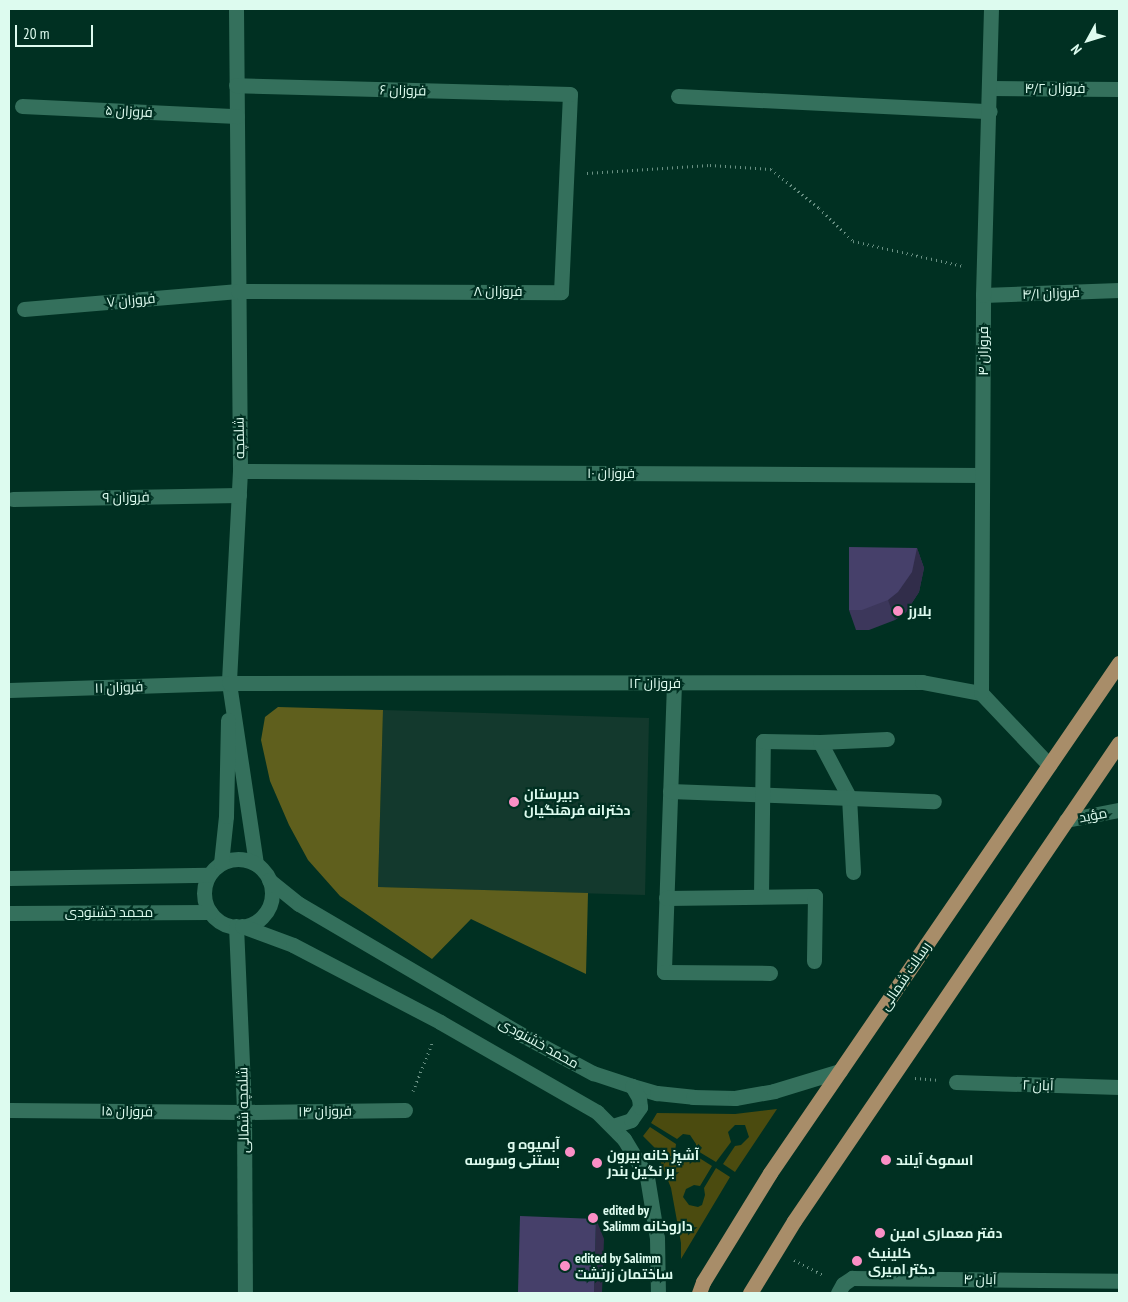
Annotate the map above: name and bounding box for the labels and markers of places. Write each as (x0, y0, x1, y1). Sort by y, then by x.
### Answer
place label: بلارز (908, 603, 932, 619)
marker: بلارز (892, 605, 904, 617)
place label: دبیرستان دخترانه فرهنگیان (524, 786, 630, 819)
marker: دبیرستان دخترانه فرهنگیان (508, 796, 520, 808)
place label: آبمیوه و بستنی وسوسه (465, 1136, 560, 1168)
marker: آبمیوه و بستنی وسوسه (564, 1146, 576, 1158)
place label: آشپز خانه بیرون بر نگین بندر (607, 1147, 699, 1180)
place label: اسموک آیلند (896, 1152, 973, 1168)
marker: اسموک آیلند (880, 1154, 892, 1166)
marker: آشپز خانه بیرون بر نگین بندر (591, 1157, 603, 1169)
place label: edited by Salimm داروخانه (603, 1202, 693, 1234)
marker: edited by Salimm داروخانه (587, 1212, 599, 1224)
place label: دفتر معماری امین (890, 1225, 1002, 1241)
marker: دفتر معماری امین (874, 1227, 886, 1239)
place label: کلینیک دکتر امیری (868, 1245, 935, 1278)
place label: edited by Salimm ساختمان زرتشت (575, 1250, 673, 1282)
marker: کلینیک دکتر امیری (850, 1254, 864, 1268)
marker: edited by Salimm ساختمان زرتشت (559, 1260, 571, 1272)

